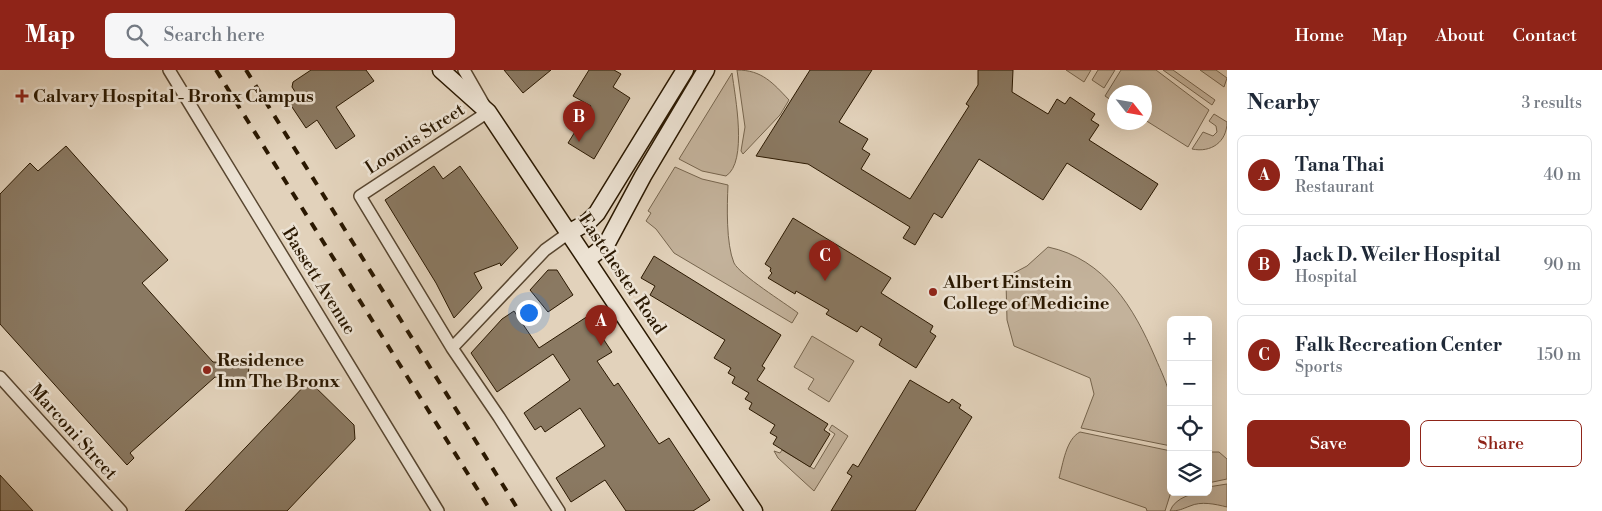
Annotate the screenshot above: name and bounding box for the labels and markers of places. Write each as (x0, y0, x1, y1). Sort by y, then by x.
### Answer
place label: Calvary Hospital - Bronx Campus (33, 85, 314, 108)
marker: Calvary Hospital - Bronx Campus (15, 89, 29, 103)
pin: B (563, 101, 595, 142)
pin: C (809, 240, 841, 281)
place label: Albert Einstein College of Medicine (942, 271, 1110, 315)
marker: Albert Einstein College of Medicine (927, 286, 939, 298)
pin: A (585, 305, 617, 346)
place label: Residence Inn The Bronx (217, 349, 340, 393)
marker: Residence Inn The Bronx (201, 364, 213, 376)

